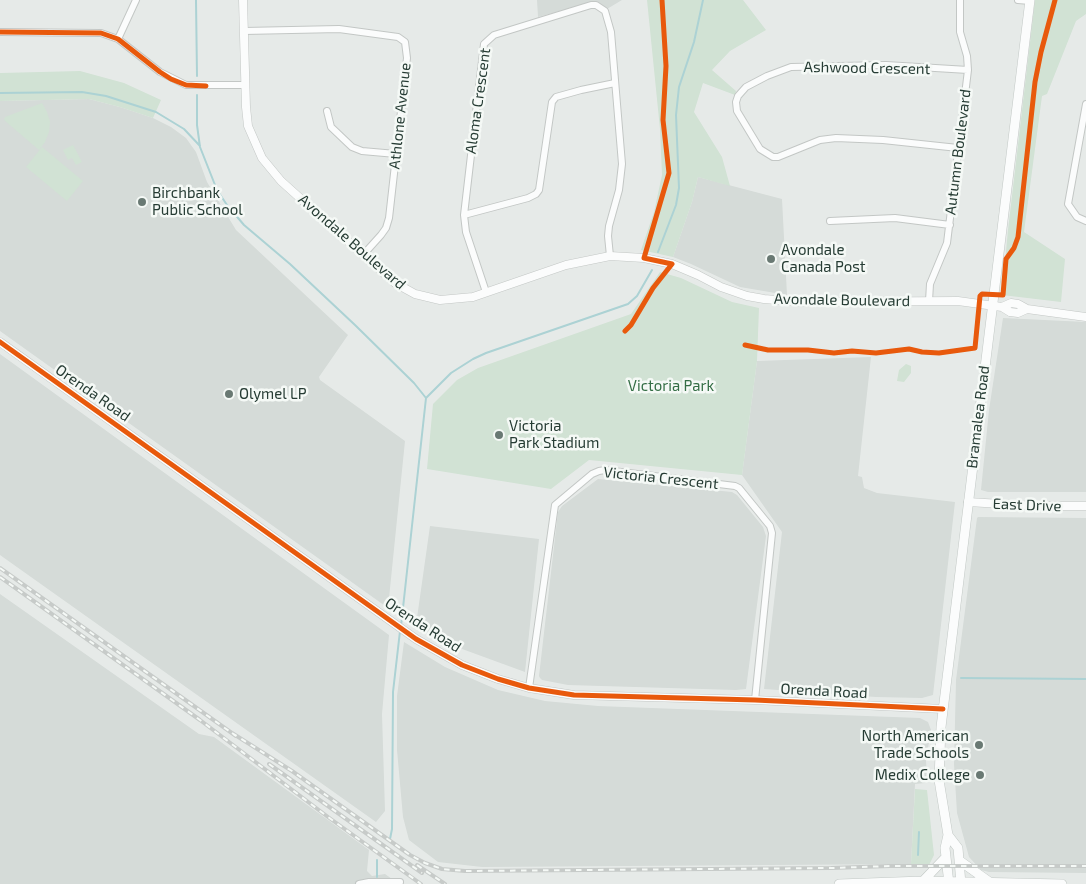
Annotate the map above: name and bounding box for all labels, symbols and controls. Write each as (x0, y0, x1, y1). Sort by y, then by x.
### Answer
street label: Aloma Crescent (462, 47, 494, 155)
street label: Ashwood Crescent (804, 58, 930, 78)
street label: Athlone Avenue (385, 62, 415, 170)
street label: Autumn Boulevard (941, 88, 975, 216)
place label: Birchbank Public School (152, 184, 243, 219)
street label: Avondale Boulevard (295, 191, 409, 293)
marker: Birchbank Public School (136, 196, 148, 208)
place label: Avondale Canada Post (781, 241, 866, 276)
marker: Avondale Canada Post (765, 253, 777, 265)
street label: Avondale Boulevard (774, 290, 910, 310)
street label: Orenda Road (52, 361, 134, 425)
street label: Bramalea Road (963, 365, 993, 469)
park label: Victoria Park (628, 377, 714, 395)
place label: Olymel LP (239, 385, 307, 403)
marker: Olymel LP (223, 388, 235, 400)
place label: Victoria Park Stadium (509, 417, 599, 452)
marker: Victoria Park Stadium (493, 429, 505, 441)
street label: Victoria Crescent (603, 463, 719, 493)
street label: East Drive (992, 495, 1062, 515)
street label: Orenda Road (381, 594, 465, 656)
street label: Orenda Road (780, 680, 868, 702)
place label: North American Trade Schools (862, 727, 969, 762)
marker: North American Trade Schools (973, 739, 985, 751)
place label: Medix College (875, 766, 970, 784)
marker: Medix College (974, 769, 986, 781)

